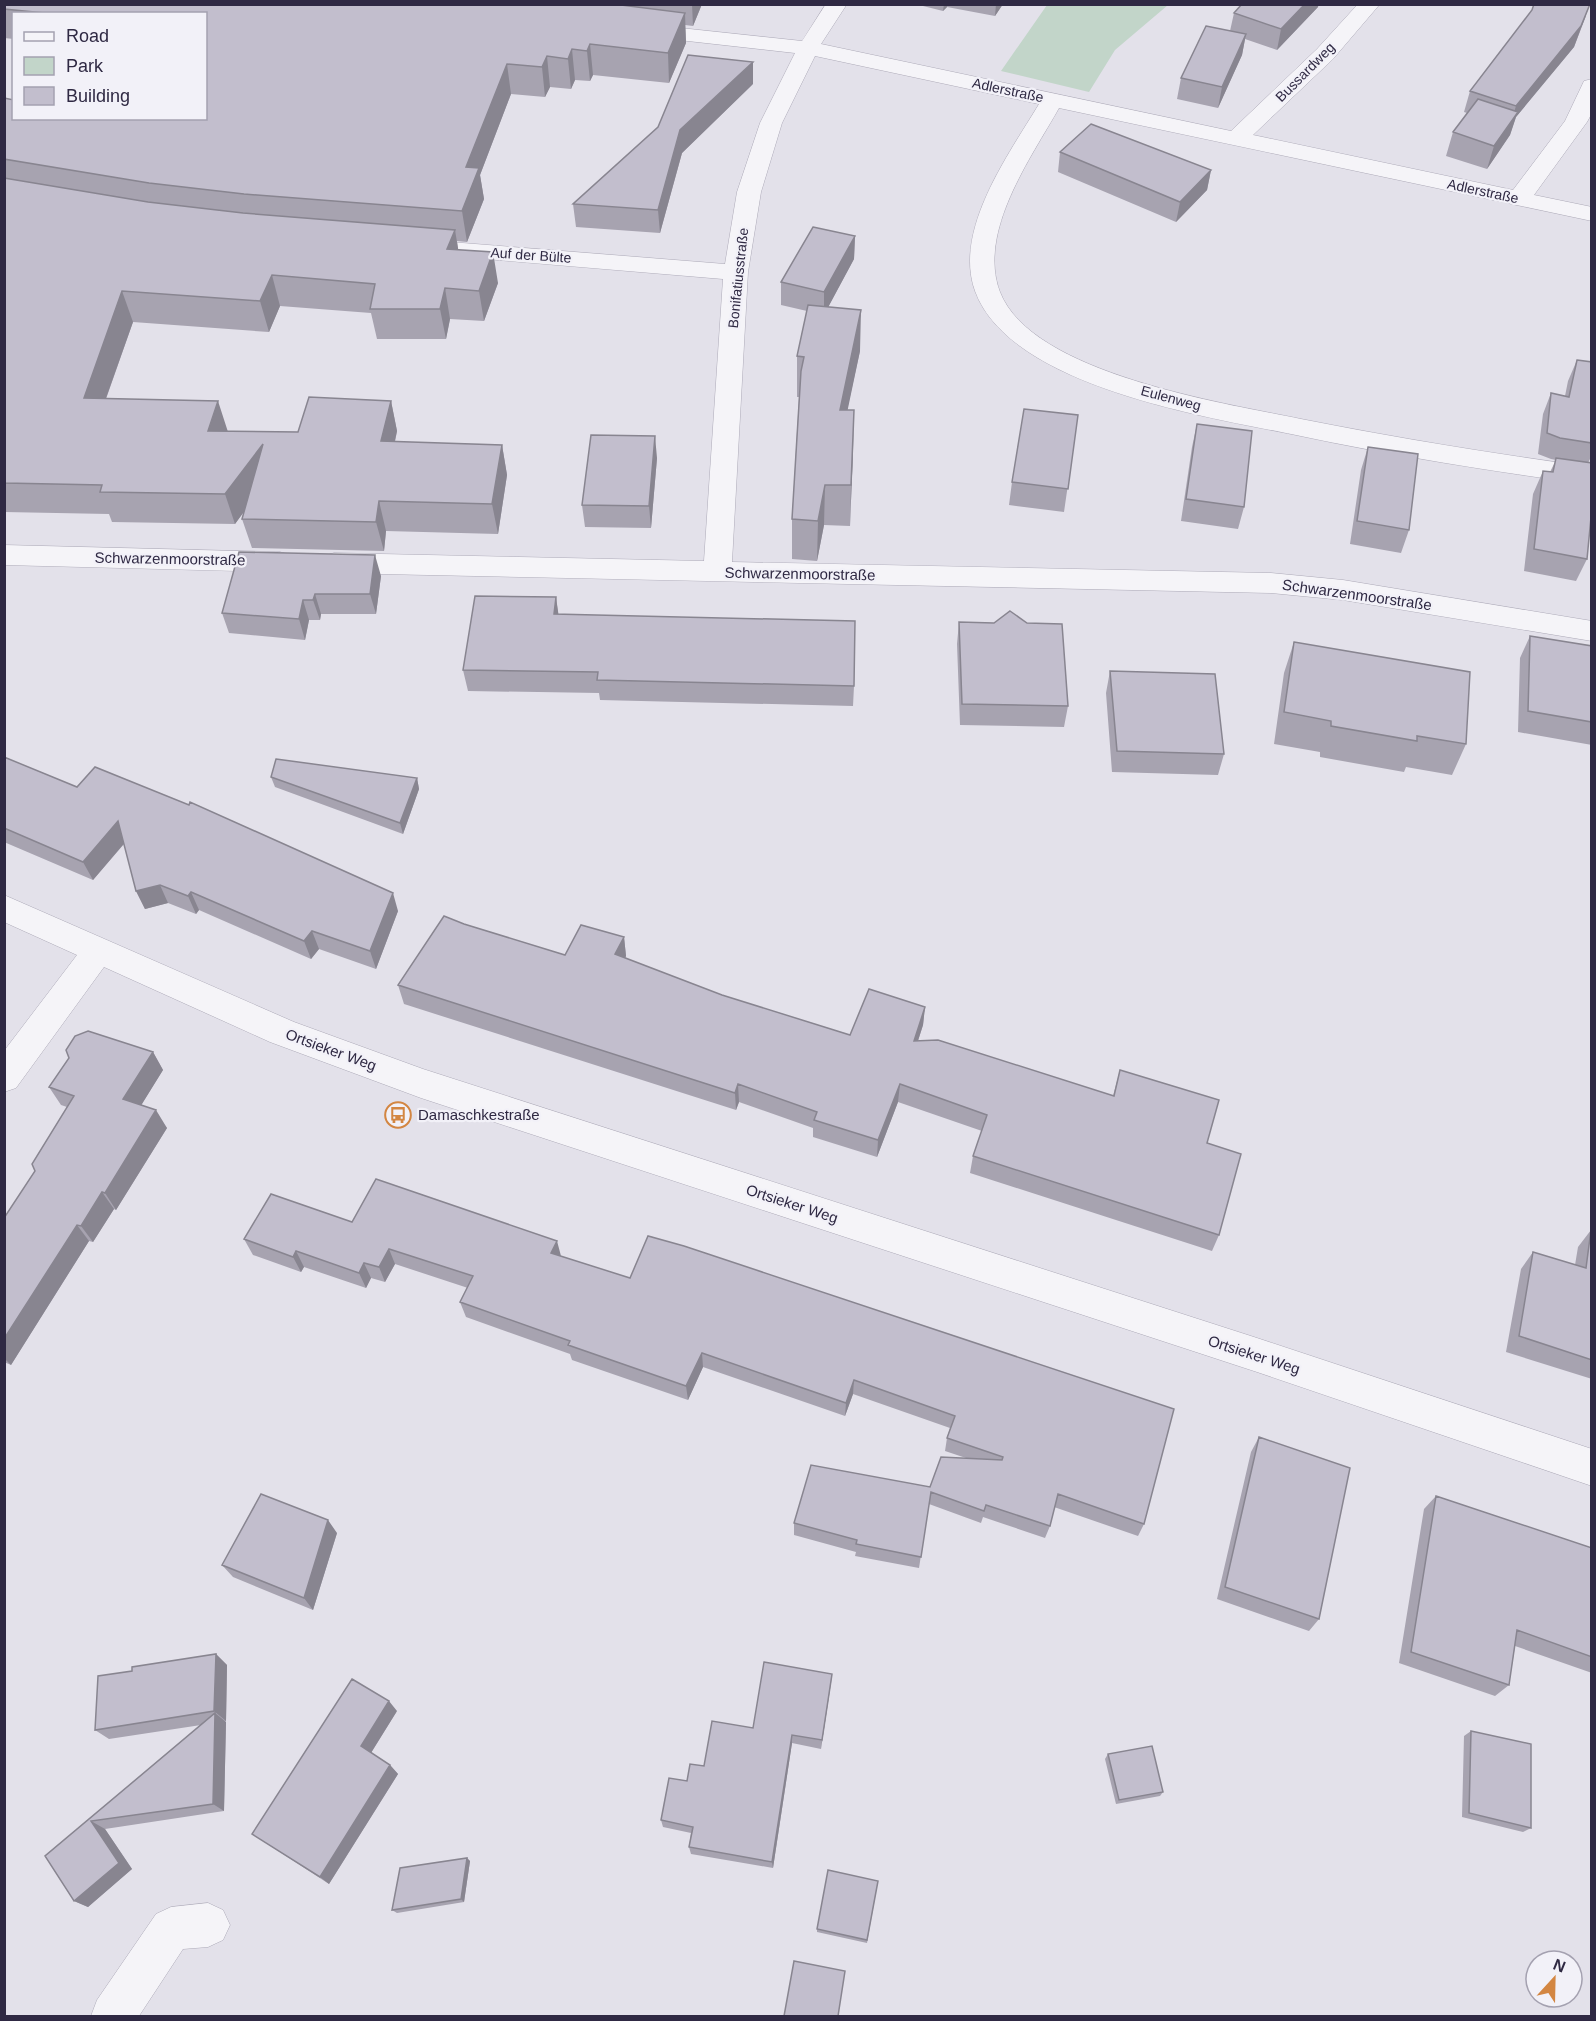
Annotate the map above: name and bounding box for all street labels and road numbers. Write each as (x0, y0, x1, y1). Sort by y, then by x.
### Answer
street label: Bussardweg (1272, 39, 1338, 105)
street label: Adlerstraße (971, 75, 1045, 105)
street label: Adlerstraße (1446, 176, 1520, 206)
street label: Bonifatiusstraße (725, 227, 751, 329)
street label: Auf der Bülte (490, 244, 572, 266)
street label: Eulenweg (1139, 382, 1203, 414)
street label: Schwarzenmoorstraße (94, 549, 246, 568)
street label: Schwarzenmoorstraße (724, 564, 876, 583)
street label: Schwarzenmoorstraße (1281, 576, 1433, 613)
street label: Ortsieker Weg (283, 1025, 379, 1074)
street label: Ortsieker Weg (744, 1181, 840, 1226)
street label: Ortsieker Weg (1206, 1332, 1302, 1377)

